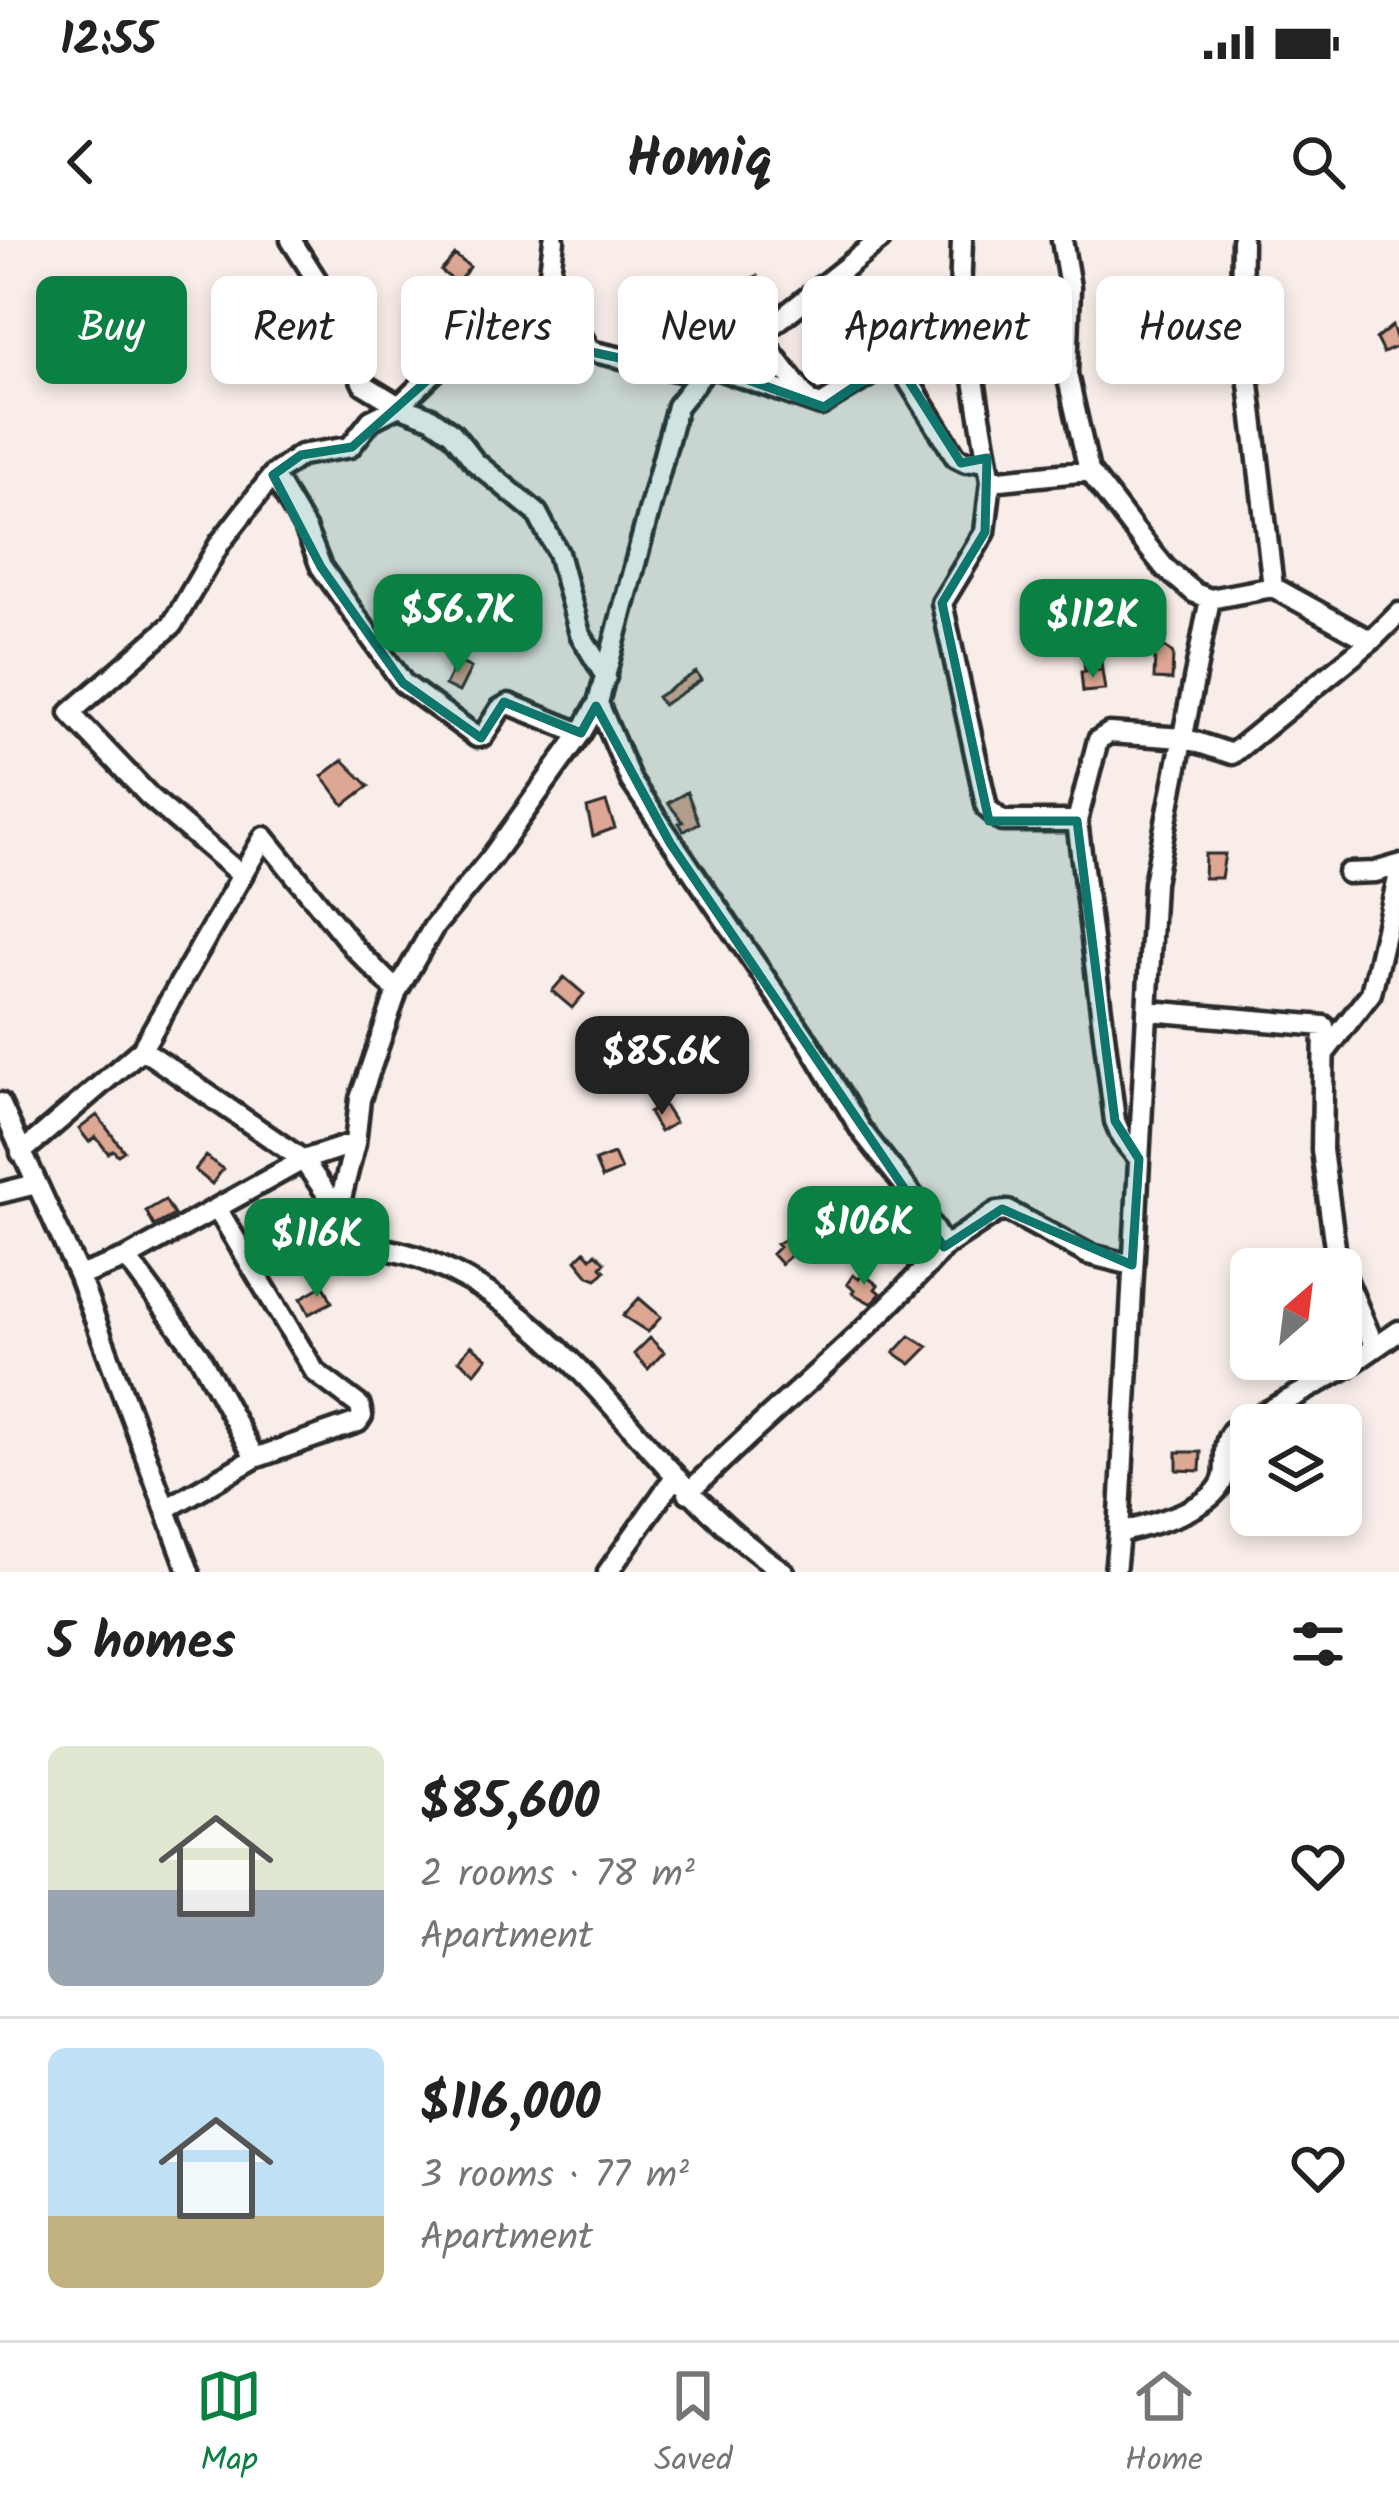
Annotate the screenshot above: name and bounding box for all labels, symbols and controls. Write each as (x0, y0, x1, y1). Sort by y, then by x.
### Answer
text: 12:55 (60, 6, 156, 78)
text: Homiq (626, 119, 773, 205)
icon: back (48, 129, 114, 195)
icon: search (1285, 129, 1351, 195)
chip: Buy (36, 276, 187, 384)
chip: Rent (211, 276, 377, 384)
chip: Filters (401, 276, 594, 384)
chip: New (618, 276, 778, 384)
chip: Apartment (802, 276, 1072, 384)
chip: House (1096, 276, 1284, 384)
pin: $56.7K (360, 574, 556, 676)
pin: $112K (1009, 579, 1177, 681)
text: $56.7K (400, 582, 516, 644)
text: $112K (1047, 587, 1139, 649)
pin: $85.6K (564, 1016, 760, 1118)
text: $85.6K (602, 1024, 722, 1086)
pin: $106K (780, 1186, 948, 1288)
text: $106K (814, 1194, 914, 1256)
pin: $116K (233, 1198, 401, 1300)
text: $116K (271, 1206, 363, 1268)
north arrow (1230, 1248, 1362, 1380)
map controls (1230, 1248, 1362, 1536)
button: layers (1230, 1404, 1362, 1536)
text: 5 homes (48, 1604, 236, 1685)
icon: filters (1285, 1611, 1351, 1677)
text: $85,600 (420, 1764, 599, 1845)
icon: home (144, 1794, 288, 1938)
icon: heart (1285, 1833, 1351, 1899)
text: 2 rooms · 78 m² (420, 1845, 695, 1907)
text: Apartment (420, 1907, 593, 1969)
text: $116,000 (420, 2065, 601, 2146)
icon: home (144, 2096, 288, 2240)
icon: heart (1285, 2135, 1351, 2201)
text: 3 rooms · 77 m² (420, 2146, 689, 2208)
text: Apartment (420, 2208, 593, 2270)
tab: Map (196, 2363, 262, 2488)
tab: Saved (654, 2363, 733, 2488)
tab: Home (1125, 2363, 1203, 2488)

